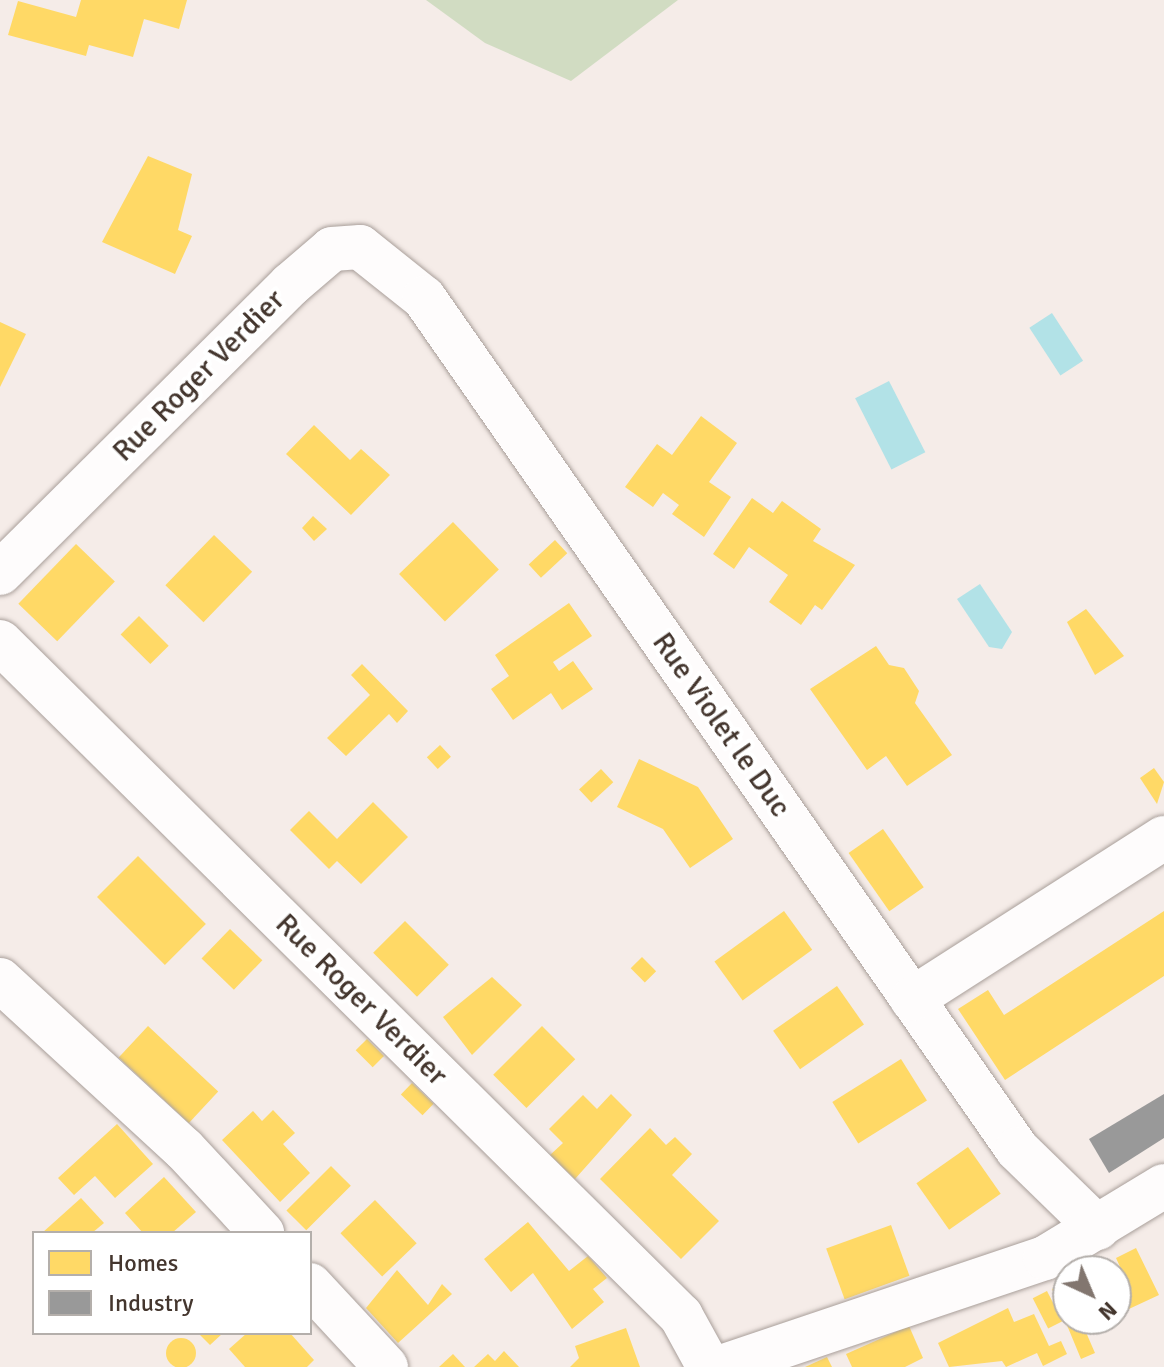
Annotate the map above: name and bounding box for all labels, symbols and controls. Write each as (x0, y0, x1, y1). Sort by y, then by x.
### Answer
street label: Rue Roger Verdier (105, 282, 293, 470)
street label: Rue Violet le Duc (644, 626, 798, 824)
street label: Rue Roger Verdier (267, 906, 455, 1094)
legend (32, 1231, 312, 1335)
text: Homes (108, 1248, 178, 1278)
north arrow (1052, 1255, 1132, 1335)
text: Industry (108, 1288, 194, 1318)
text: N (1093, 1296, 1123, 1326)

